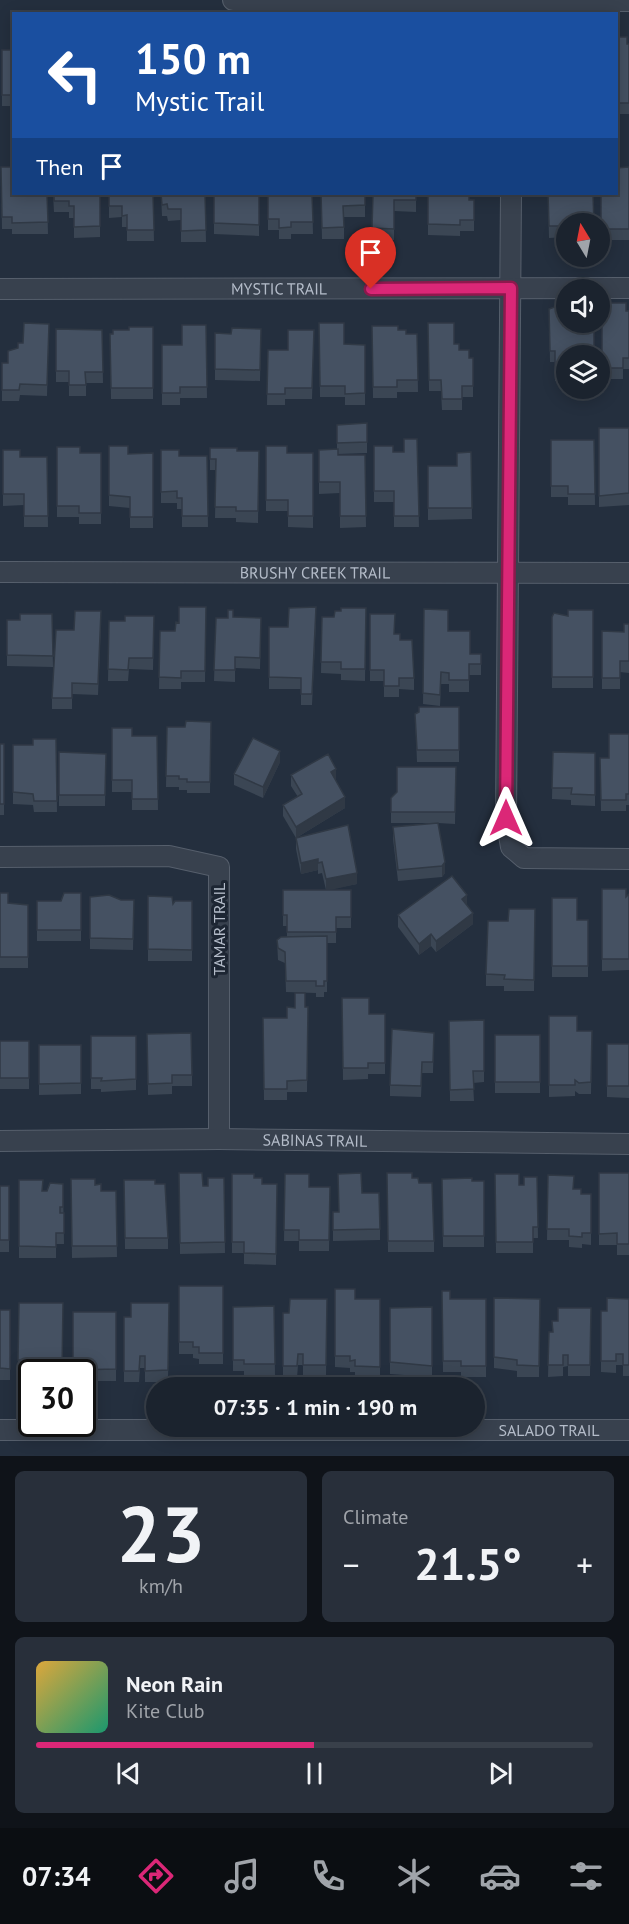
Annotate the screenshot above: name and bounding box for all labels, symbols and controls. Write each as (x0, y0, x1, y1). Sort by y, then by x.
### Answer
text: 150 m (135, 31, 251, 86)
icon: left (36, 36, 114, 114)
text: Mystic Trail (135, 84, 264, 118)
icon: arrive (95, 150, 128, 183)
text: Then (36, 153, 83, 181)
north arrow (556, 213, 610, 267)
map controls (556, 213, 610, 399)
pin (345, 227, 396, 289)
icon: arrive (354, 236, 387, 269)
street label: MYSTIC TRAIL (231, 278, 327, 299)
button: sound (556, 279, 610, 333)
button: layers (556, 345, 610, 399)
street label: BRUSHY CREEK TRAIL (240, 562, 390, 583)
position arrow (474, 786, 538, 850)
street label: TAMAR TRAIL (209, 883, 229, 975)
street label: SABINAS TRAIL (263, 1130, 367, 1151)
speed limit sign: 30 (18, 1359, 96, 1437)
text: 07:35 · 1 min · 190 m (214, 1393, 417, 1421)
street label: SALADO TRAIL (498, 1420, 600, 1440)
text: 23 (117, 1483, 205, 1584)
text: Climate (343, 1504, 409, 1530)
text: 21.5° (414, 1534, 522, 1592)
text: − (343, 1543, 360, 1586)
text: + (576, 1543, 593, 1586)
text: km/h (139, 1573, 183, 1599)
text: Neon Rain (126, 1670, 223, 1698)
text: Kite Club (126, 1698, 204, 1724)
icon: previous (112, 1757, 145, 1790)
icon: pause (298, 1757, 331, 1790)
icon: next (484, 1757, 517, 1790)
icon: directions (135, 1855, 177, 1897)
icon: music (221, 1855, 263, 1897)
icon: phone (307, 1855, 349, 1897)
icon: climate (393, 1855, 435, 1897)
icon: car (479, 1855, 521, 1897)
icon: filters (565, 1855, 607, 1897)
text: 07:34 (22, 1859, 91, 1893)

